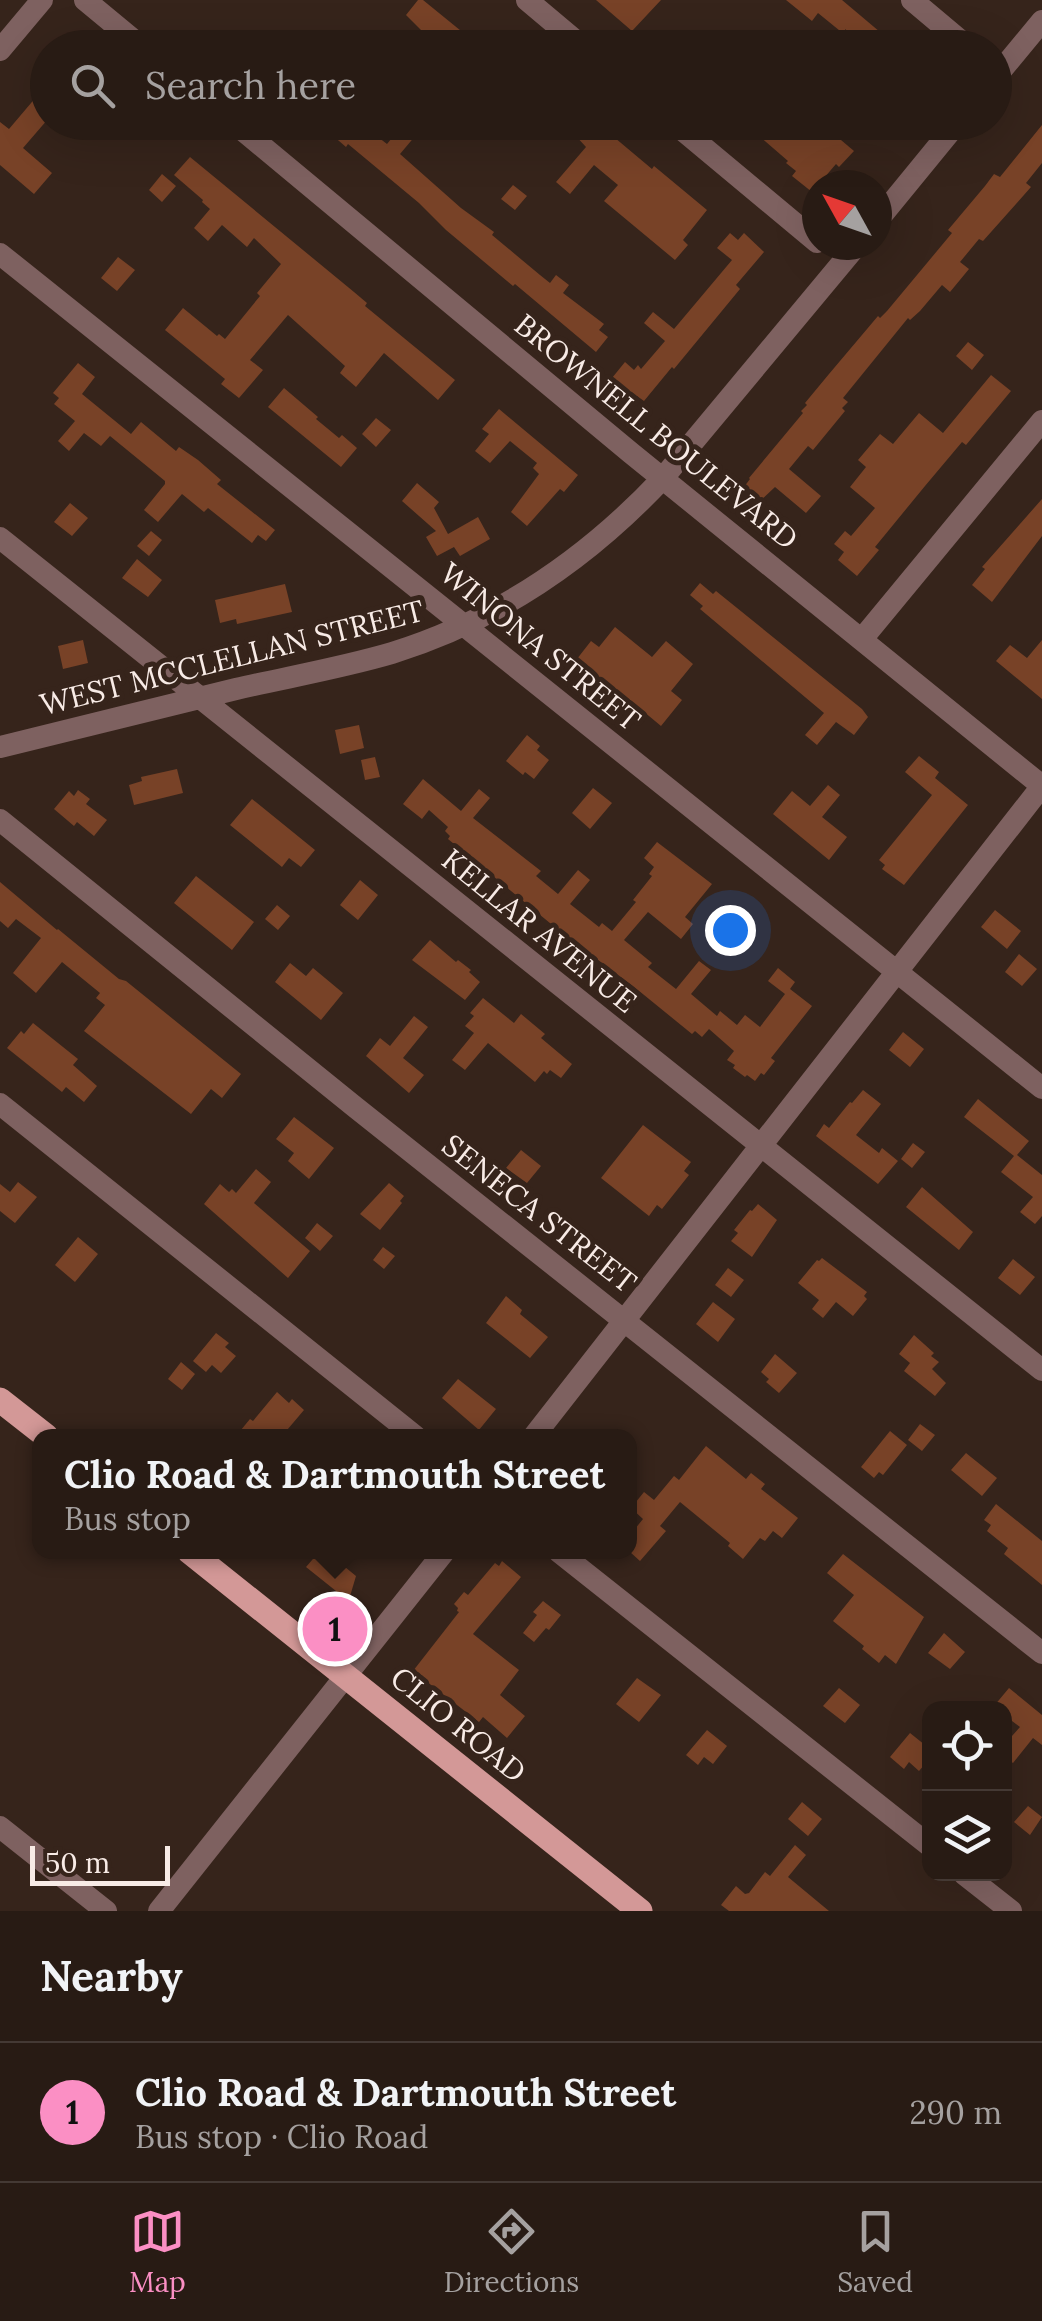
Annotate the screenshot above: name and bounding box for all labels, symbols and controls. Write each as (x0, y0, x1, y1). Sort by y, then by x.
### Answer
search box (30, 30, 1012, 140)
icon: search (65, 58, 120, 113)
text: Search here (145, 61, 356, 109)
north arrow (802, 170, 892, 260)
street label: BROWNELL BOULEVARD (507, 305, 806, 557)
street label: WINONA STREET (433, 554, 649, 739)
street label: WEST MCCLELLAN STREET (36, 591, 428, 723)
street label: KELLAR AVENUE (434, 840, 645, 1020)
your location (705, 905, 756, 956)
street label: SENECA STREET (435, 1126, 644, 1301)
popup (32, 1429, 637, 1559)
text: Clio Road & Dartmouth Street (64, 1450, 605, 1498)
text: Bus stop (64, 1498, 191, 1539)
pin: 1 (302, 1592, 368, 1666)
street label: CLIO ROAD (383, 1658, 534, 1790)
map controls (922, 1701, 1012, 1881)
button: locate (922, 1701, 1012, 1791)
button: layers (922, 1791, 1012, 1881)
scale bar (30, 1841, 170, 1886)
text: 50 m (45, 1845, 110, 1881)
text: Nearby (40, 1949, 183, 2003)
text: Clio Road & Dartmouth Street (135, 2068, 676, 2116)
text: 1 (66, 2092, 79, 2133)
text: 290 m (909, 2092, 1002, 2133)
text: Bus stop · Clio Road (135, 2116, 428, 2157)
tab: Map (129, 2204, 186, 2300)
tab: Directions (444, 2204, 579, 2300)
tab: Saved (837, 2204, 913, 2300)

